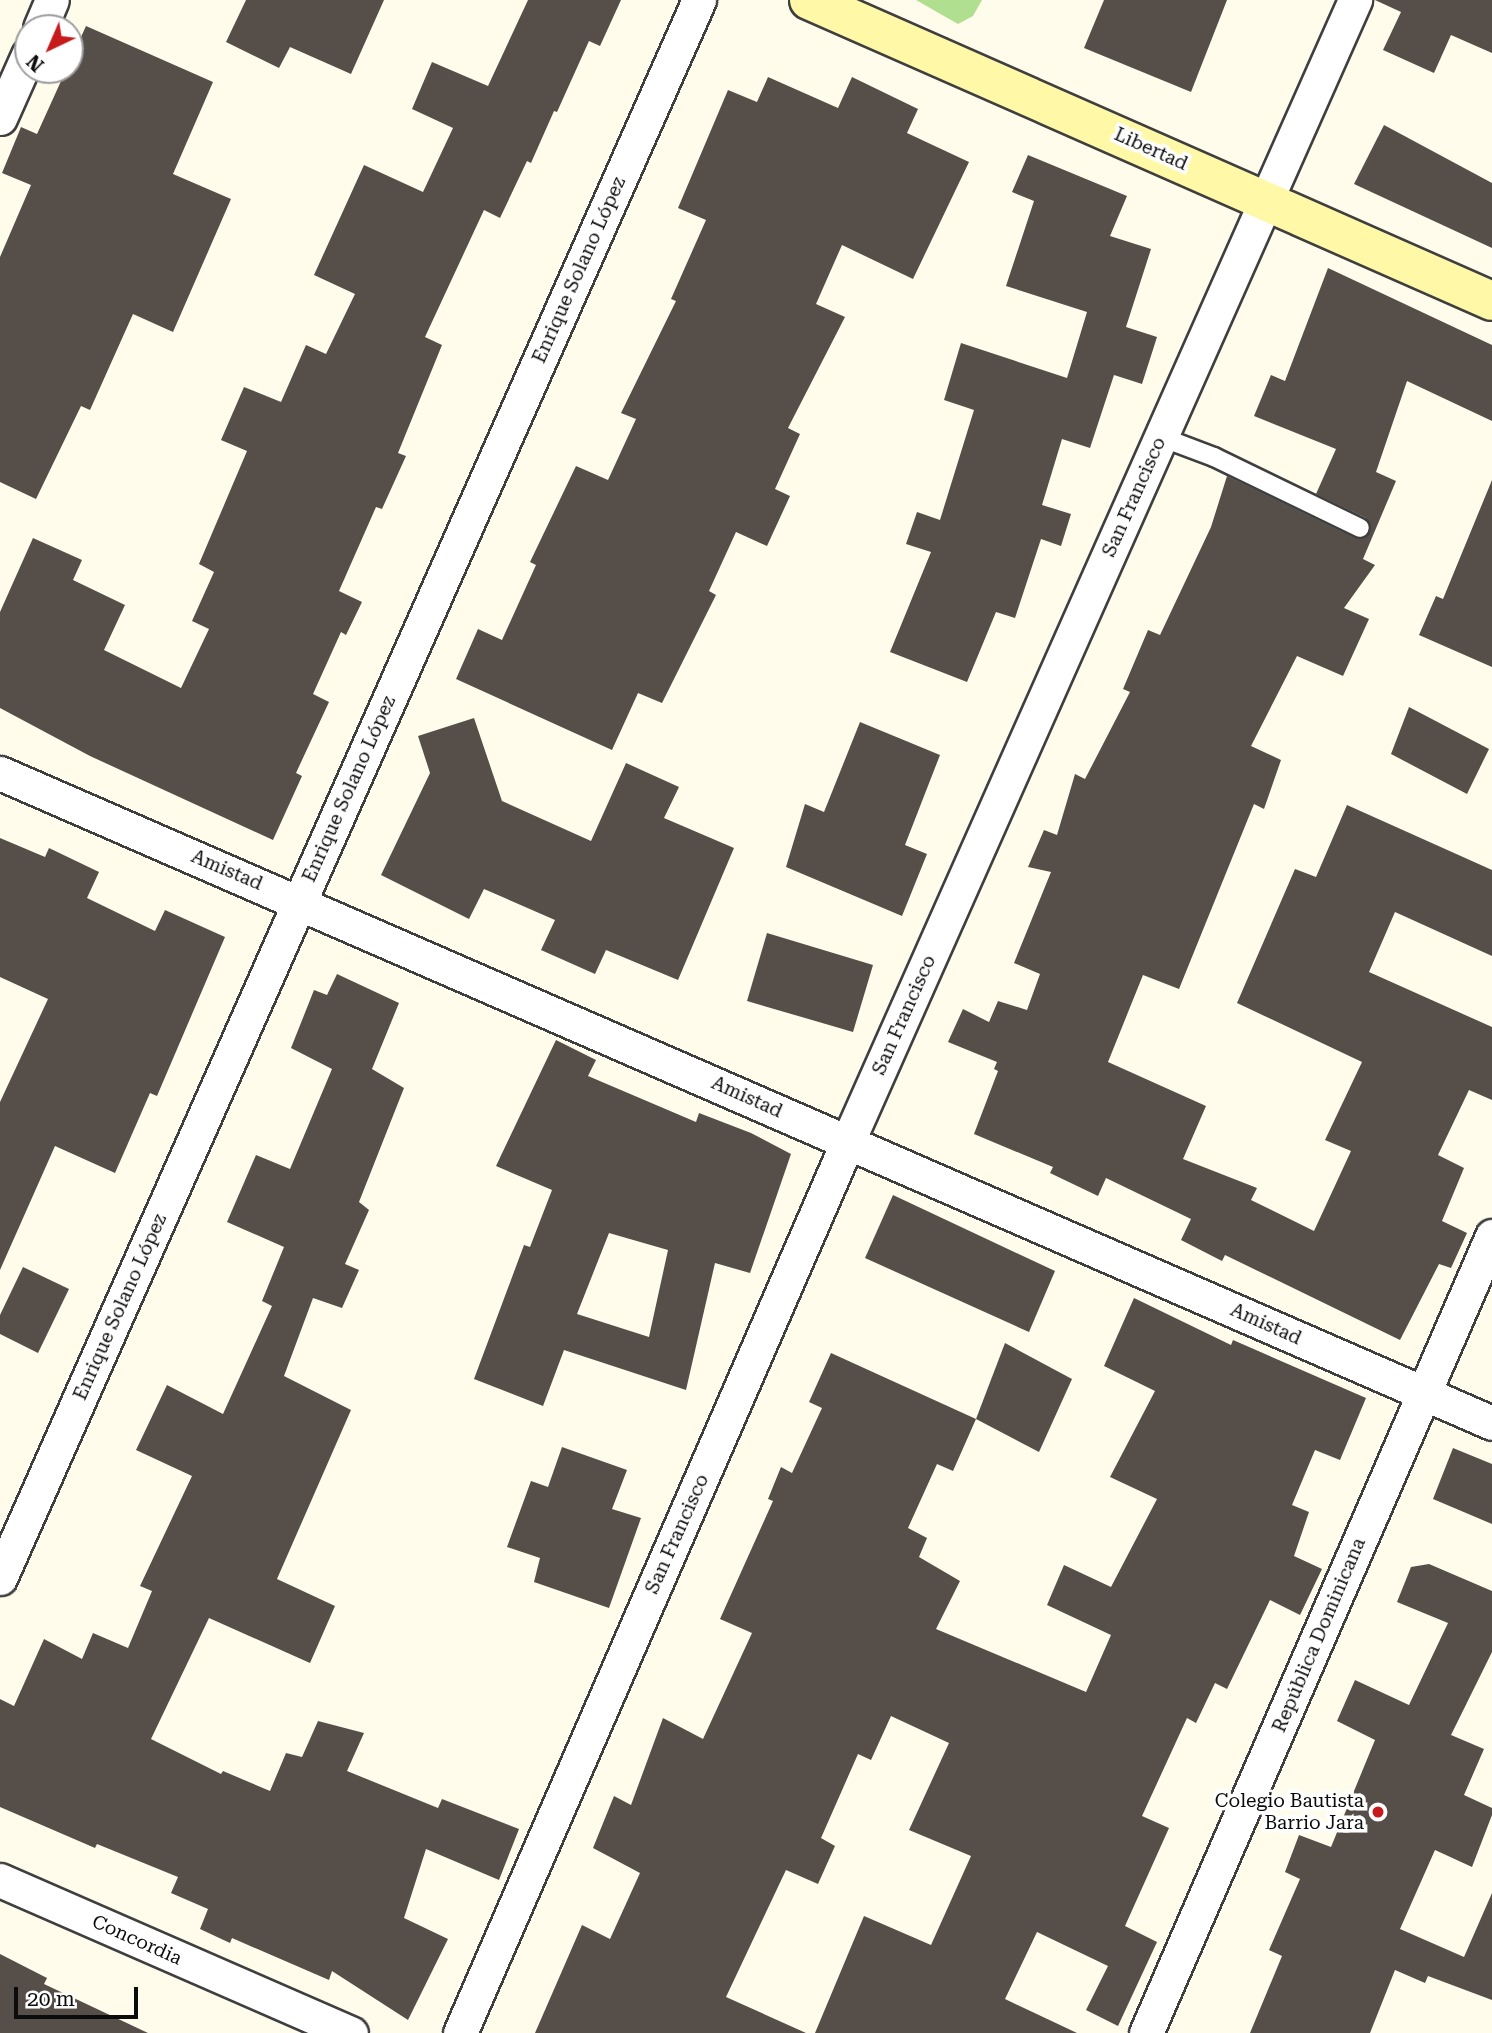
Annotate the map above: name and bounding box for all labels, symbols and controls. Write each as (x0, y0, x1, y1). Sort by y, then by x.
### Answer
north arrow (14, 14, 84, 84)
text: N (22, 50, 49, 76)
street label: Libertad (1111, 123, 1191, 175)
street label: Enrique Solano López (528, 173, 630, 367)
street label: San Francisco (1097, 434, 1171, 560)
street label: Enrique Solano López (298, 692, 400, 886)
street label: Amistad (188, 845, 266, 895)
street label: San Francisco (867, 952, 941, 1078)
street label: Amistad (708, 1071, 786, 1123)
street label: Enrique Solano López (69, 1210, 171, 1404)
street label: Amistad (1227, 1298, 1305, 1350)
street label: San Francisco (640, 1471, 714, 1597)
street label: República Dominicana (1268, 1534, 1370, 1736)
place label: Colegio Bautista Barrio Jara (1215, 1790, 1364, 1834)
marker: Colegio Bautista Barrio Jara (1370, 1804, 1386, 1820)
street label: Concordia (88, 1910, 186, 1970)
scale bar (18, 1974, 142, 2018)
text: 20 m (27, 1987, 75, 2011)

